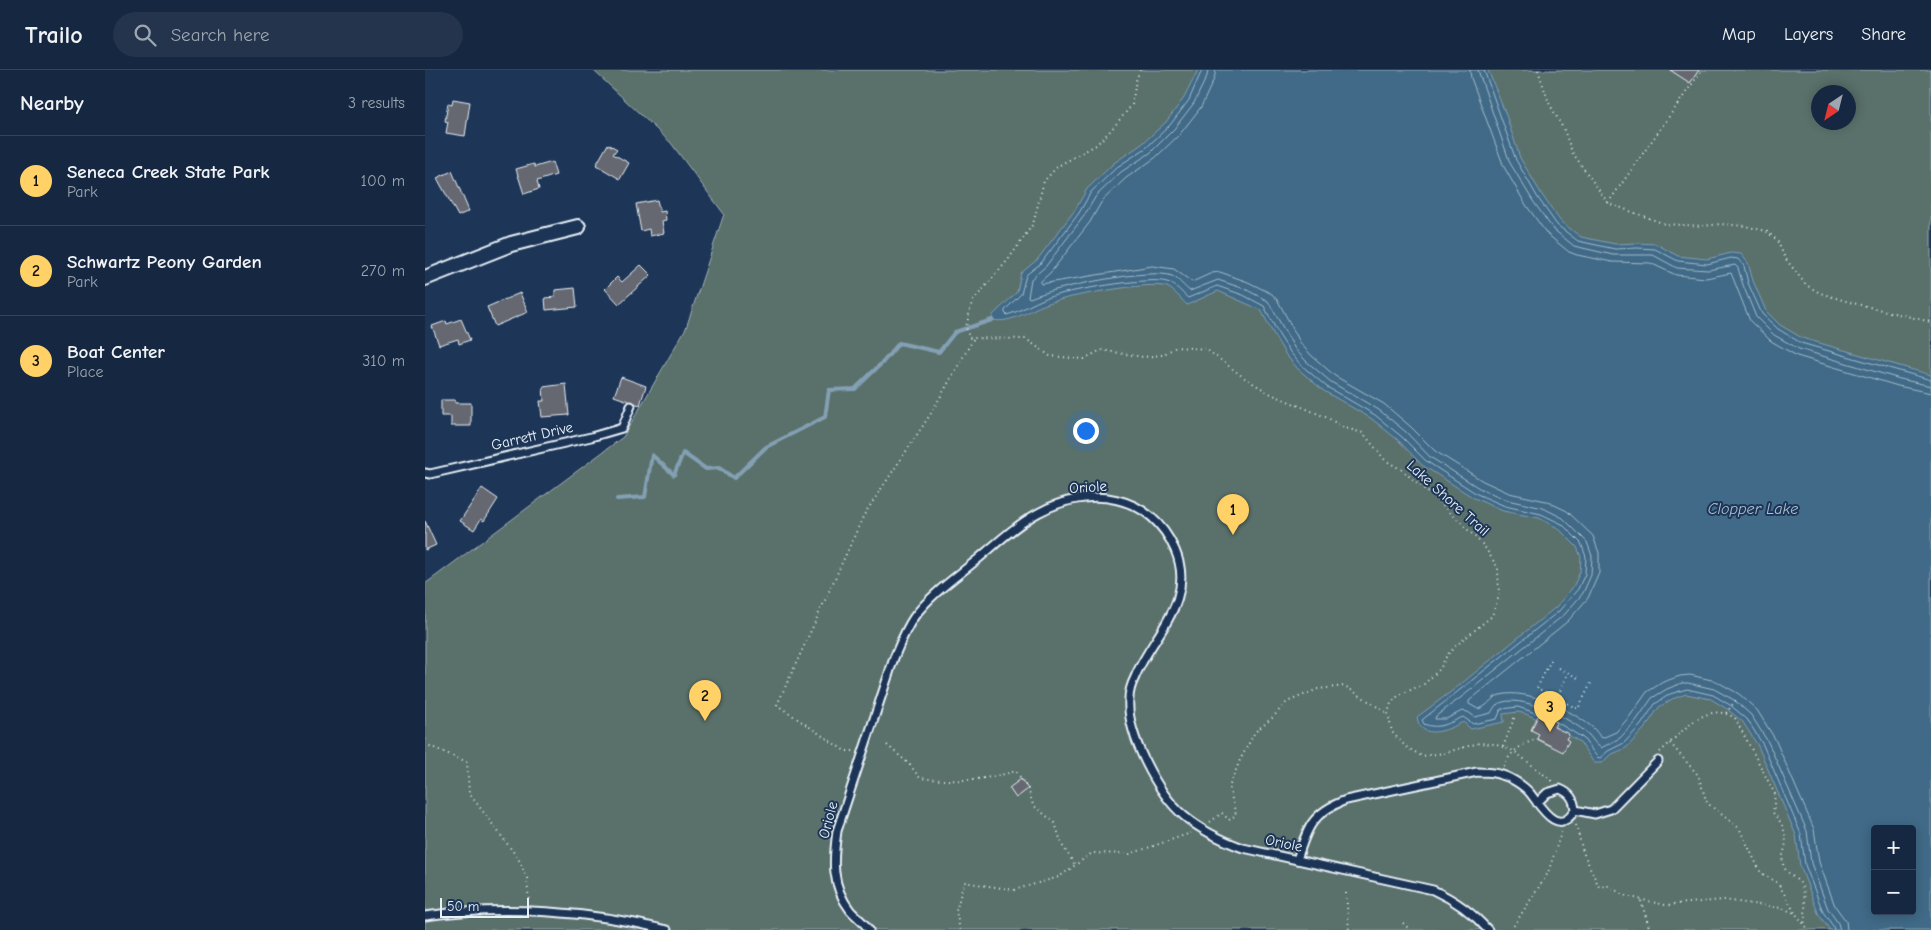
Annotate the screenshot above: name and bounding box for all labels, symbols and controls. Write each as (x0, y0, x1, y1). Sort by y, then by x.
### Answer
search box (113, 12, 463, 57)
text: Trailo (25, 21, 83, 49)
icon: search (131, 21, 159, 49)
text: Search here (171, 24, 270, 46)
text: Map (1722, 24, 1756, 45)
text: Layers (1784, 24, 1833, 45)
text: Share (1861, 24, 1906, 45)
north arrow (1811, 85, 1856, 130)
text: Nearby (20, 91, 84, 115)
text: 3 results (348, 94, 405, 112)
text: Seneca Creek State Park (67, 161, 270, 183)
text: 1 (33, 172, 39, 190)
text: 100 m (361, 172, 405, 190)
text: Park (67, 183, 98, 201)
text: Schwartz Peony Garden (67, 251, 262, 273)
text: 2 (32, 262, 40, 280)
text: 270 m (361, 262, 405, 280)
text: Park (67, 273, 98, 291)
text: Boat Center (67, 341, 165, 363)
text: 3 (32, 352, 40, 370)
text: 310 m (362, 352, 405, 370)
text: Place (67, 363, 103, 381)
street label: Garrett Drive (489, 418, 575, 454)
your location (1073, 418, 1099, 444)
street label: Lake Shore Trail (1403, 456, 1493, 540)
street label: Oriole (1069, 477, 1108, 497)
pin: 1 (1217, 494, 1249, 535)
water label: Clopper Lake (1708, 500, 1798, 518)
pin: 2 (689, 680, 721, 721)
pin: 3 (1534, 691, 1566, 732)
street label: Oriole (814, 799, 842, 841)
map controls (1871, 825, 1916, 915)
button: + (1871, 825, 1916, 870)
street label: Oriole (1264, 830, 1305, 856)
button: − (1871, 870, 1916, 915)
scale bar (440, 895, 529, 918)
text: 50 m (447, 898, 479, 915)

